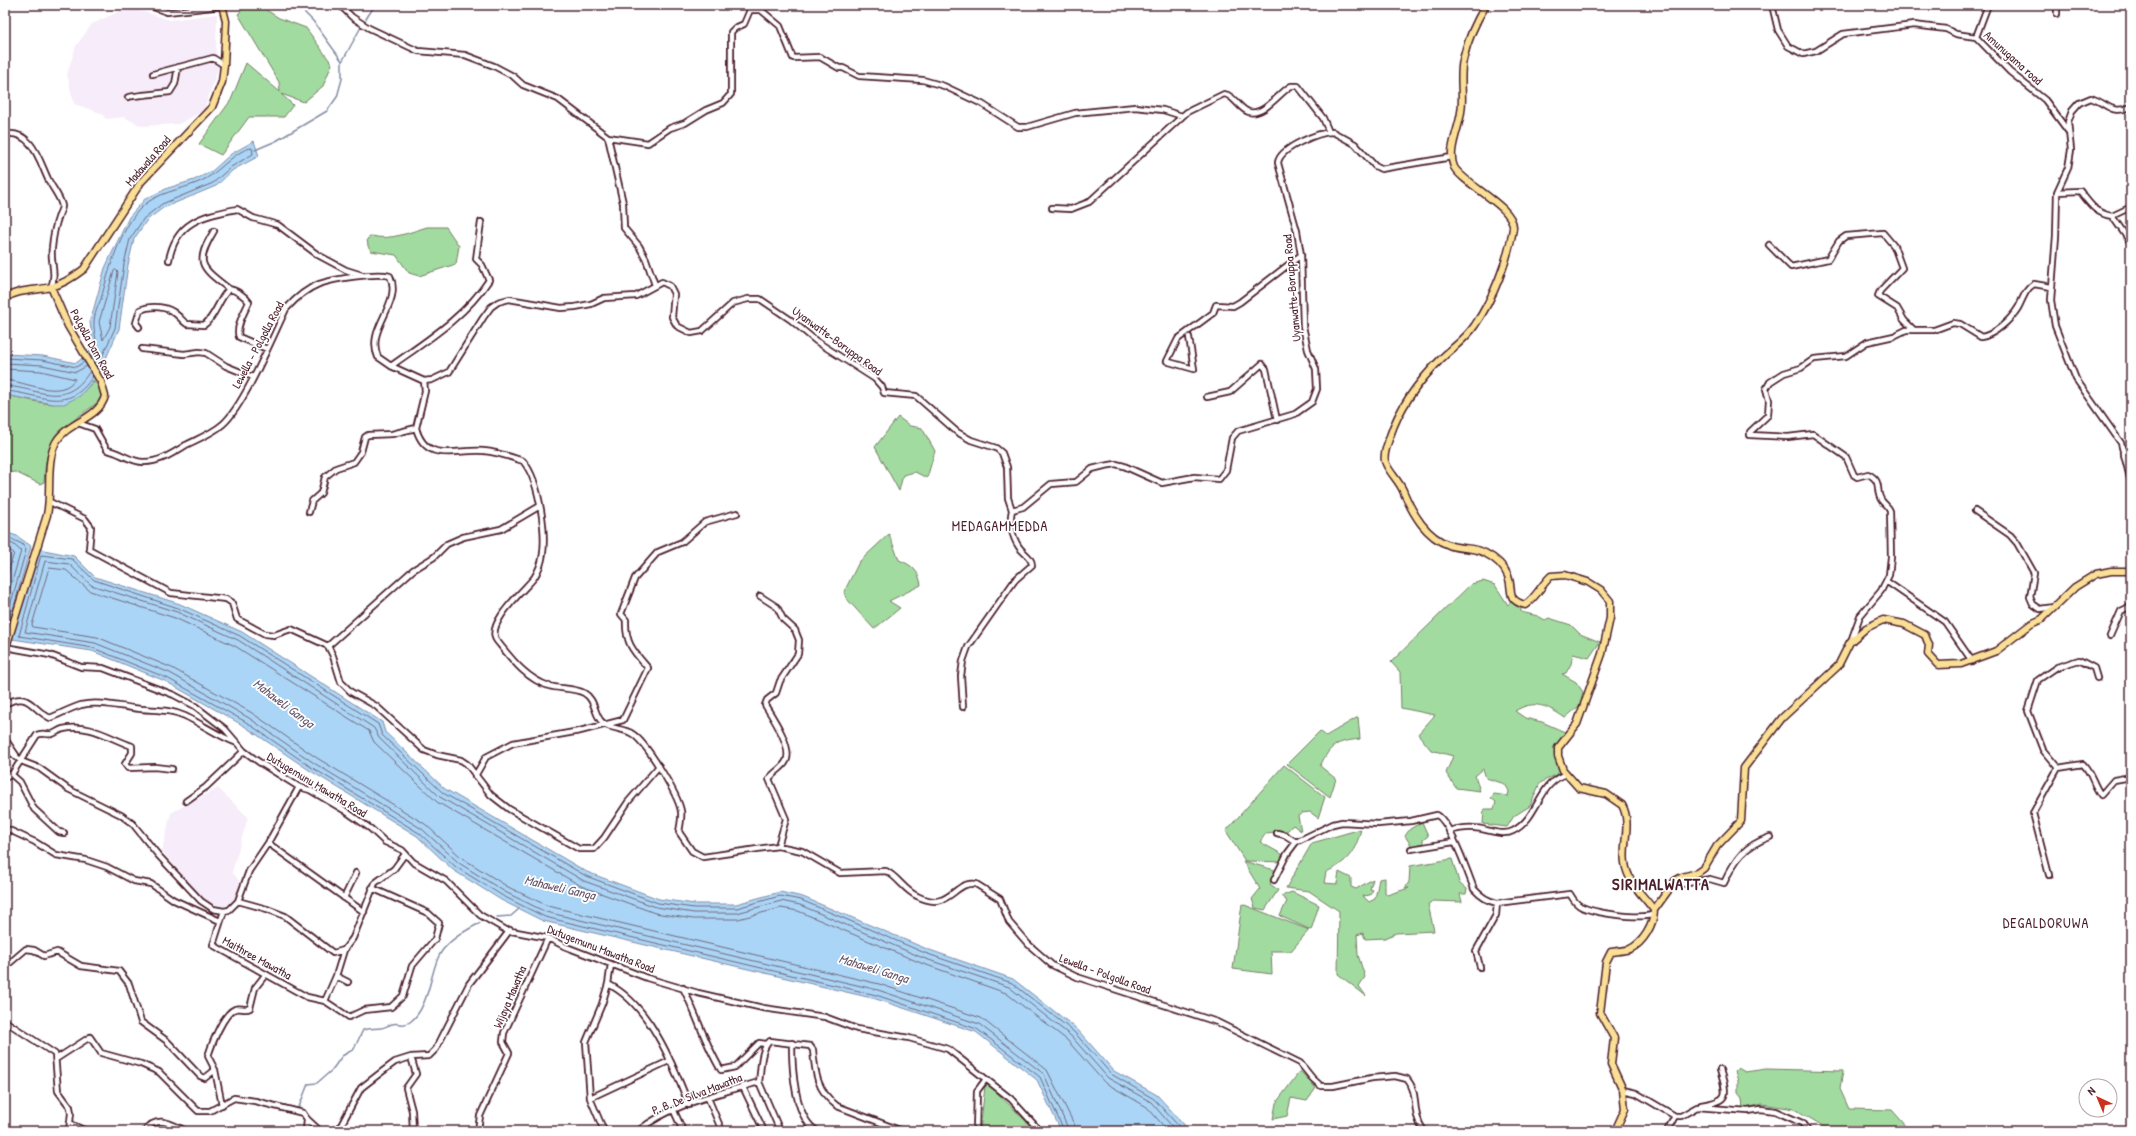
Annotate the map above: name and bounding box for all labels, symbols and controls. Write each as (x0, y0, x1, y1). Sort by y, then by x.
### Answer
street label: Amunugama road (1980, 27, 2047, 89)
street label: Madawala Road (121, 132, 175, 190)
street label: Uyanwatte-Boruppa Road (1278, 233, 1305, 342)
street label: Lewella - Polgolla Road (227, 298, 288, 391)
street label: Uyanwatte-Boruppa Road (789, 302, 886, 379)
street label: Polgolla Dam Road (66, 306, 119, 382)
district label: MEDAGAMMEDDA (952, 516, 1048, 535)
water label: Mahaweli Ganga (249, 674, 320, 734)
street label: Dutugemunu Mawatha Road (264, 748, 371, 821)
water label: Mahaweli Ganga (523, 870, 599, 905)
district label: SIRIMALWATTA (1612, 873, 1710, 895)
district label: DEGALDORUWA (2003, 913, 2089, 932)
street label: Dutugemunu Mawatha Road (545, 920, 658, 977)
street label: Maithree Mawatha (220, 932, 295, 984)
water label: Mahaweli Ganga (837, 949, 913, 989)
street label: Lewella - Polgolla Road (1057, 949, 1154, 998)
street label: Wijaya Mawatha (489, 963, 530, 1031)
street label: P. B. De Silva Mawatha (649, 1068, 745, 1119)
north arrow (2078, 1078, 2118, 1118)
text: N (2084, 1084, 2098, 1098)

